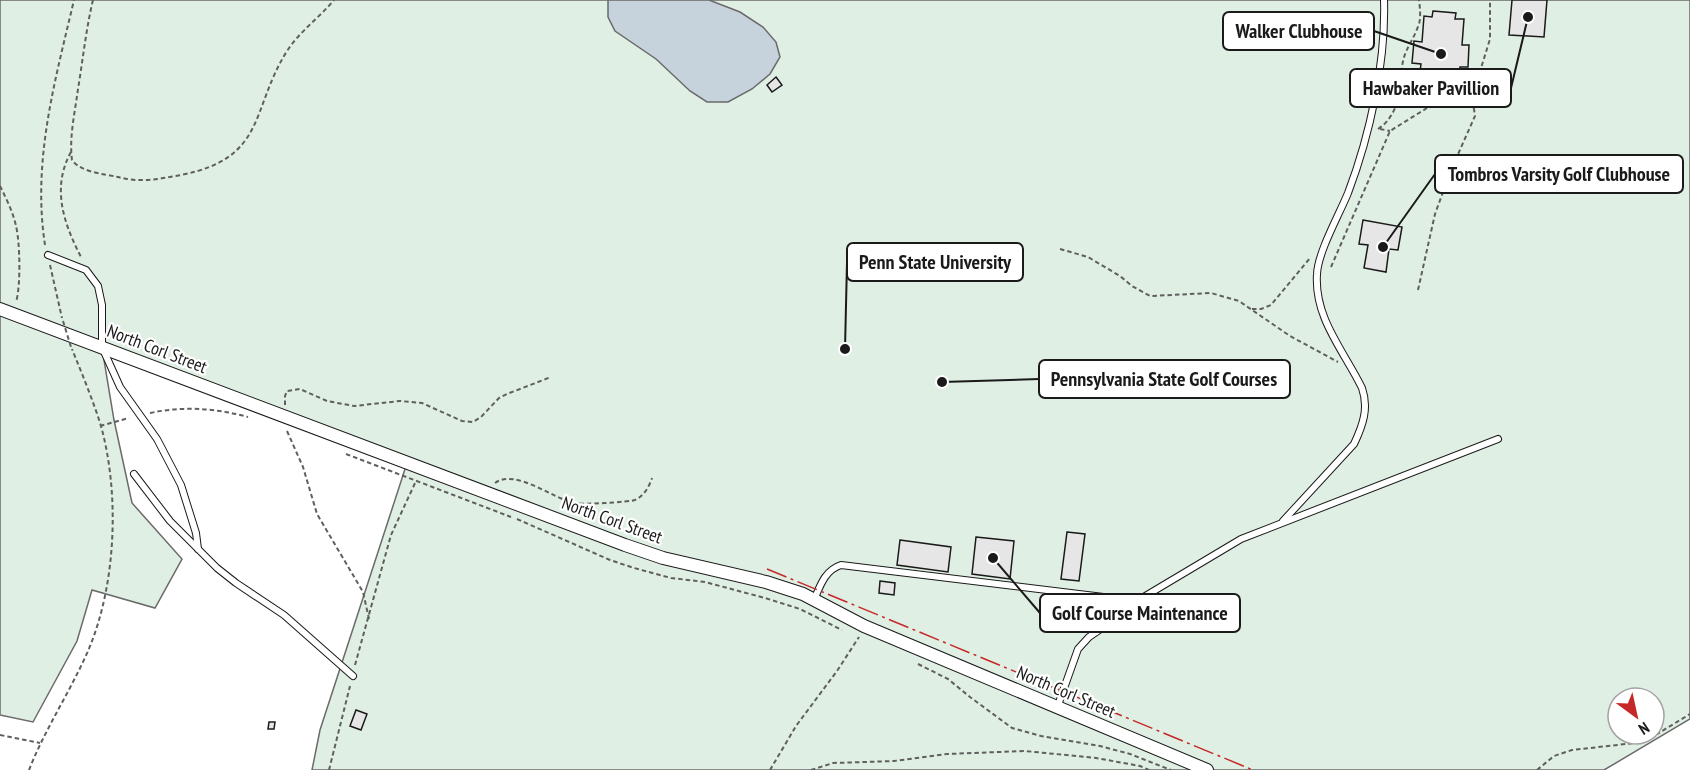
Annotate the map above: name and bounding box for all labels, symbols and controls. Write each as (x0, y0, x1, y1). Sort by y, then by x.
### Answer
callout: Walker Clubhouse (1223, 12, 1374, 50)
text: Walker Clubhouse (1234, 18, 1363, 44)
callout: Hawbaker Pavillion (1350, 69, 1511, 107)
text: Hawbaker Pavillion (1363, 75, 1499, 101)
callout: Tombros Varsity Golf Clubhouse (1435, 155, 1683, 193)
text: Tombros Varsity Golf Clubhouse (1448, 161, 1670, 187)
callout: Penn State University (847, 243, 1023, 281)
text: Penn State University (859, 249, 1012, 275)
street label: North Corl Street (104, 319, 210, 378)
callout: Pennsylvania State Golf Courses (1039, 360, 1290, 398)
text: Pennsylvania State Golf Courses (1051, 366, 1277, 392)
street label: North Corl Street (559, 491, 666, 548)
callout: Golf Course Maintenance (1040, 594, 1240, 632)
text: Golf Course Maintenance (1052, 600, 1228, 626)
street label: North Corl Street (1013, 660, 1119, 723)
north arrow (1606, 686, 1666, 746)
text: N (1635, 718, 1653, 739)

